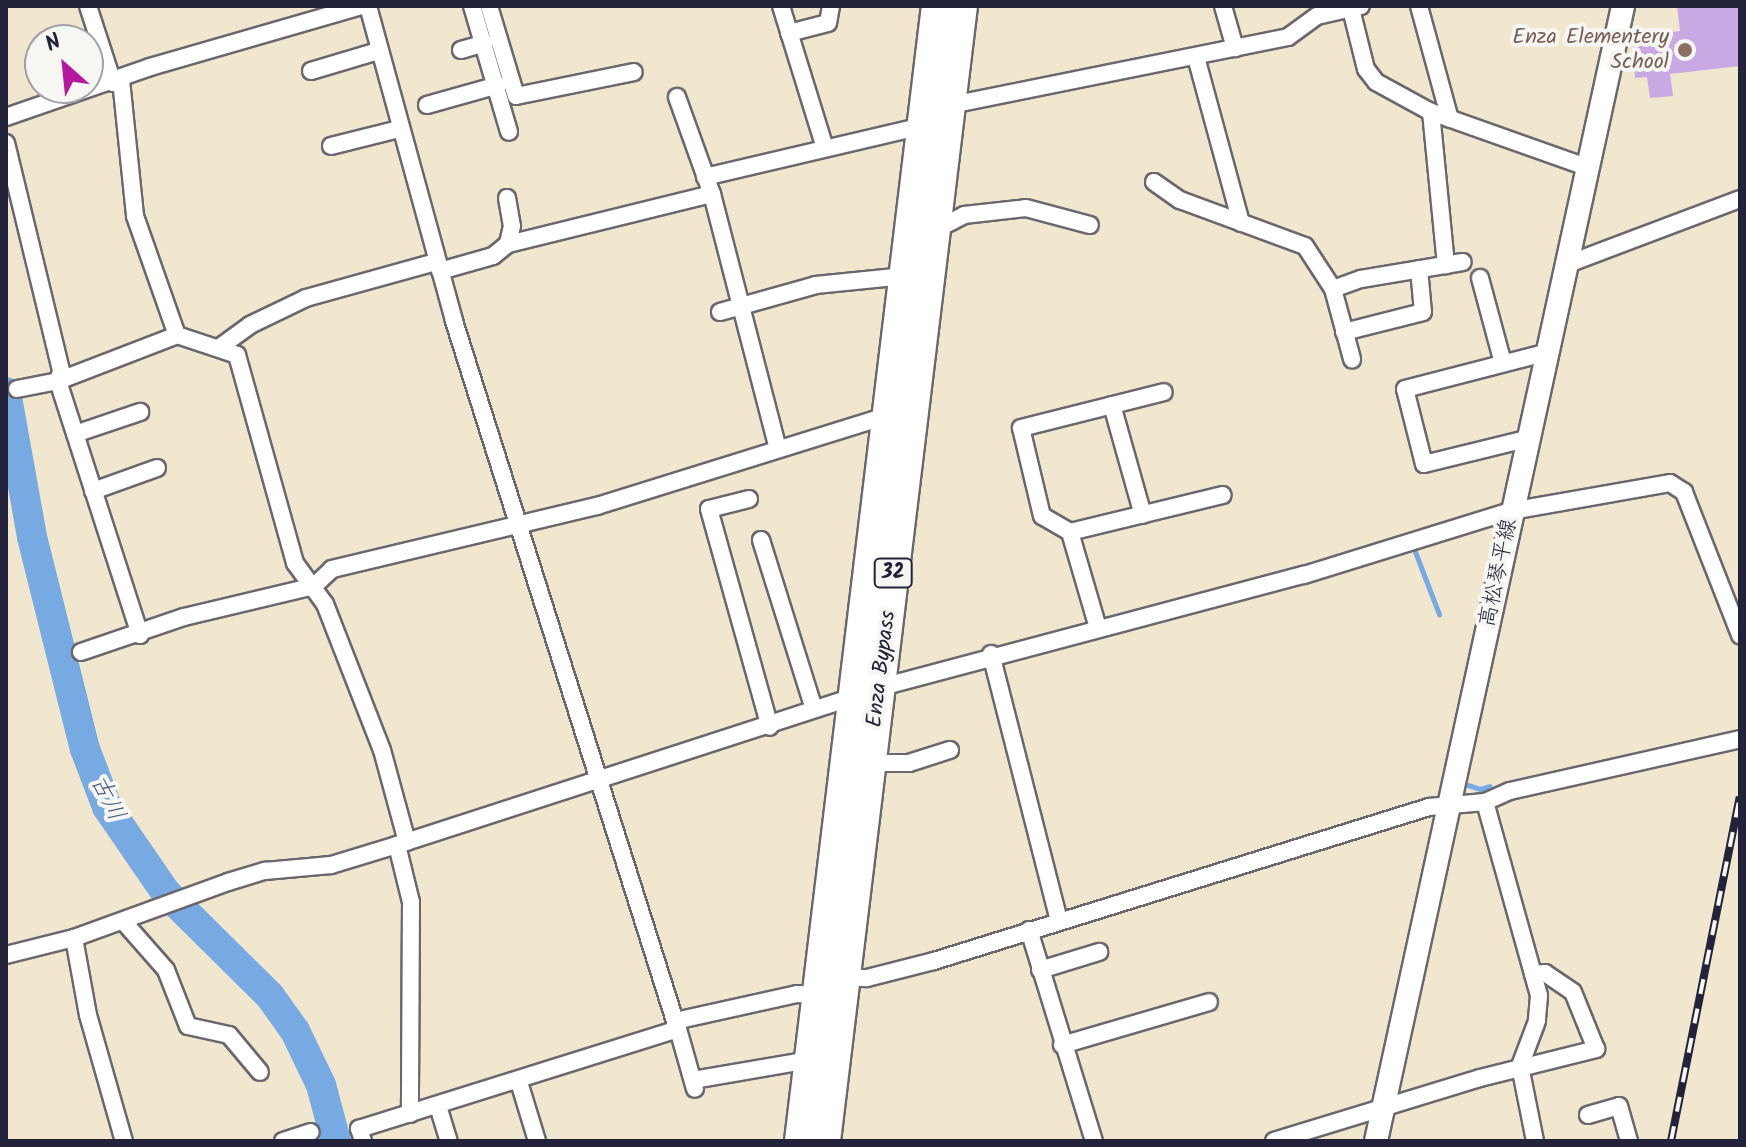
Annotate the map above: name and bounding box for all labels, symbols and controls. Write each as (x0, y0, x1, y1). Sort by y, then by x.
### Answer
north arrow (24, 24, 104, 104)
place label: Enza Elementery School (1512, 24, 1669, 76)
text: N (40, 25, 68, 63)
marker: Enza Elementery School (1676, 41, 1694, 59)
street label: 高松琴平線 (1475, 516, 1523, 630)
road number: 32 (873, 557, 913, 589)
street label: Enza Bypass (862, 609, 902, 729)
water label: 古川 (84, 770, 130, 826)

